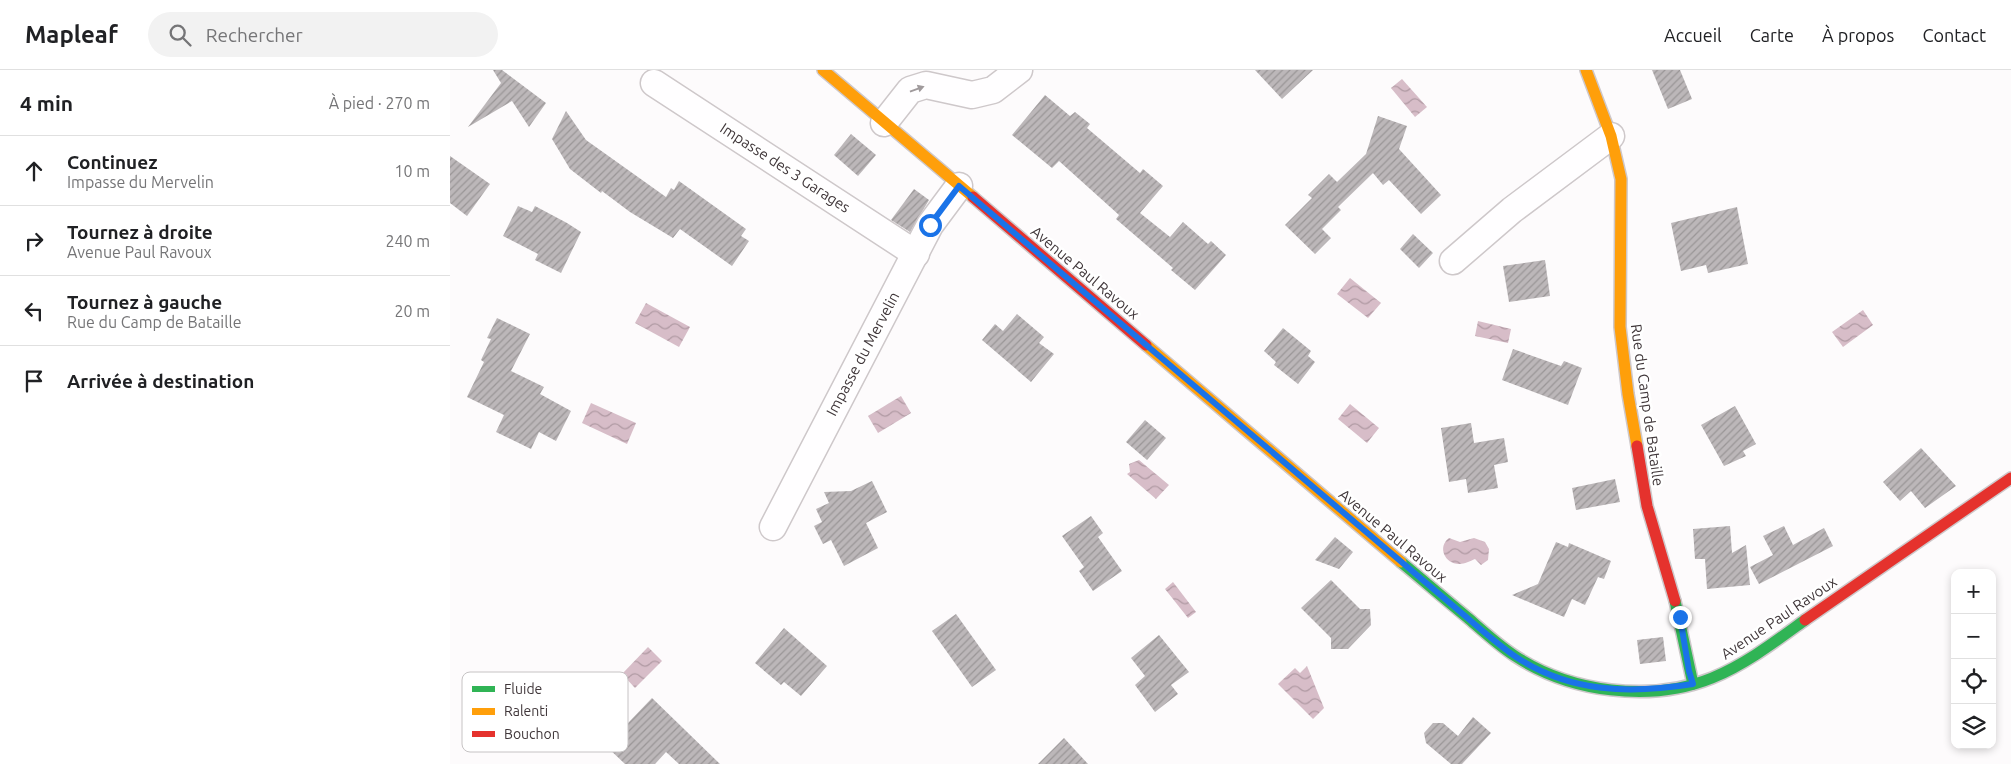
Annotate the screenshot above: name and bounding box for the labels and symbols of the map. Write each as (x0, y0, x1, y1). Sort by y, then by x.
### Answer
one-way arrow (910, 84, 925, 92)
street label: Impasse des 3 Garages (717, 119, 853, 216)
route start (919, 214, 942, 237)
street label: Avenue Paul Ravoux (1028, 223, 1143, 323)
street label: Impasse du Mervelin (823, 289, 902, 419)
street label: Rue du Camp de Bataille (1628, 323, 1667, 487)
street label: Avenue Paul Ravoux (1336, 486, 1451, 586)
street label: Avenue Paul Ravoux (1718, 572, 1840, 663)
route end (1669, 606, 1692, 629)
legend (462, 672, 628, 752)
text: Fluide (504, 681, 542, 697)
text: Ralenti (504, 703, 548, 719)
text: Bouchon (504, 726, 560, 742)

